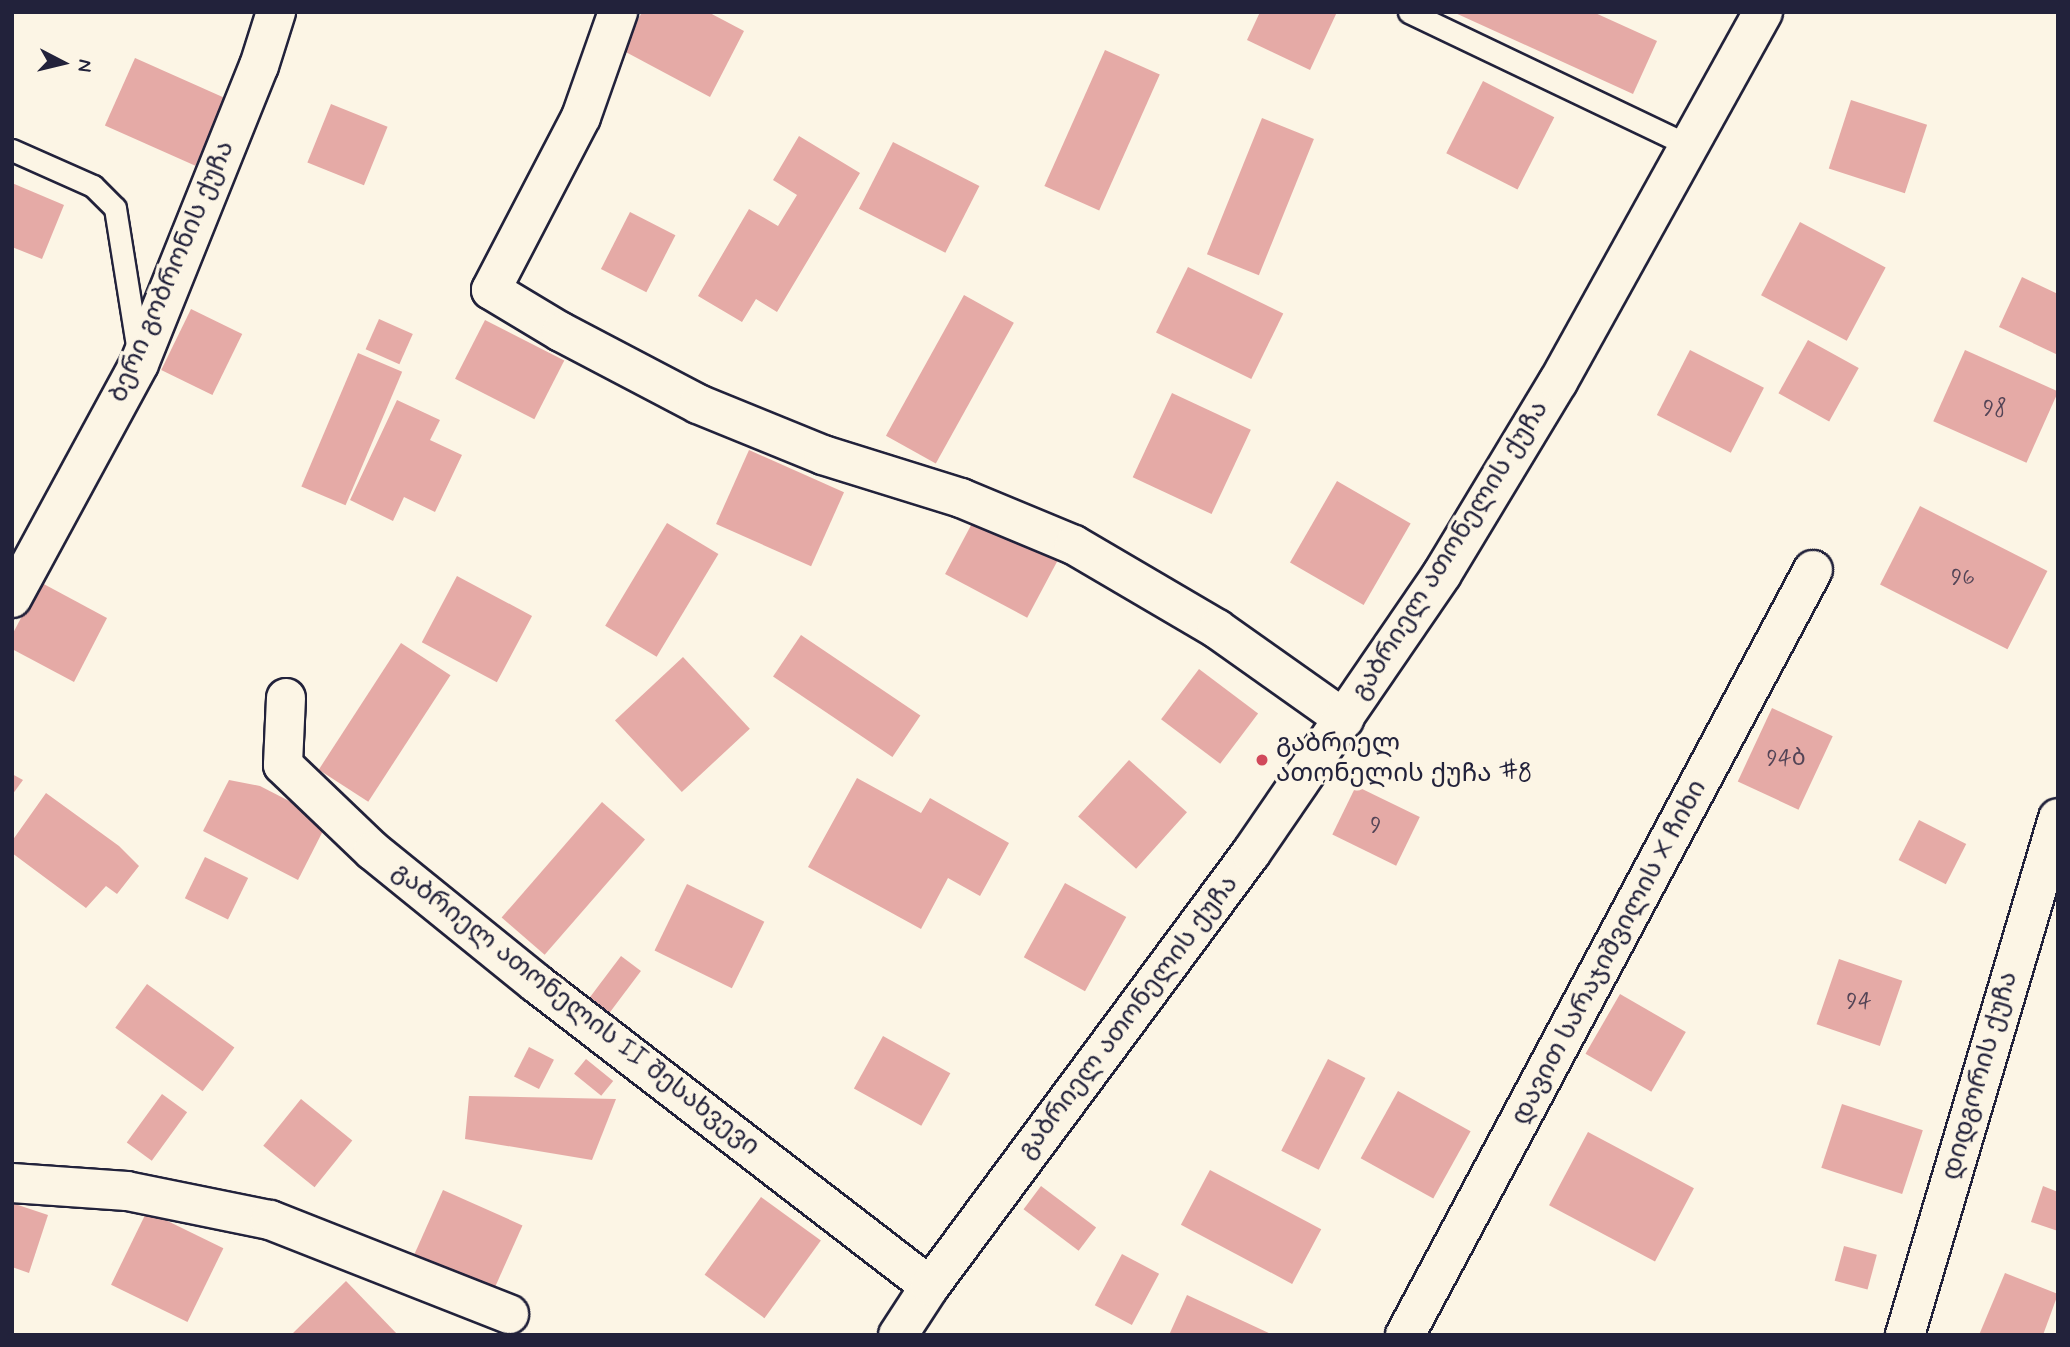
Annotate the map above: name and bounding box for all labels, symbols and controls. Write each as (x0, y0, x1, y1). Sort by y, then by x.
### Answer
north arrow (28, 28, 98, 98)
text: N (71, 58, 98, 73)
street label: ბერი გობრონის ქუჩა (104, 137, 242, 407)
house number: 98 (1983, 395, 2007, 423)
street label: გაბრიელ ათონელის ქუჩა (1346, 396, 1556, 706)
house number: 96 (1951, 564, 1975, 592)
place label: გაბრიელ ათონელის ქუჩა #8 (1276, 729, 1532, 790)
house number: 94ბ (1766, 745, 1806, 773)
marker: გაბრიელ ათონელის ქუჩა #8 (1254, 752, 1270, 768)
street label: დავით სარაჯიშვილის X ჩიხი (1506, 775, 1714, 1131)
house number: 9 (1370, 812, 1382, 840)
street label: გაბრიელ ათონელის II შესახვევი (385, 857, 765, 1163)
street label: გაბრიელ ათონელის ქუჩა (1012, 870, 1246, 1166)
street label: დიდგორის ქუჩა (1936, 968, 2026, 1184)
house number: 94 (1846, 988, 1872, 1016)

